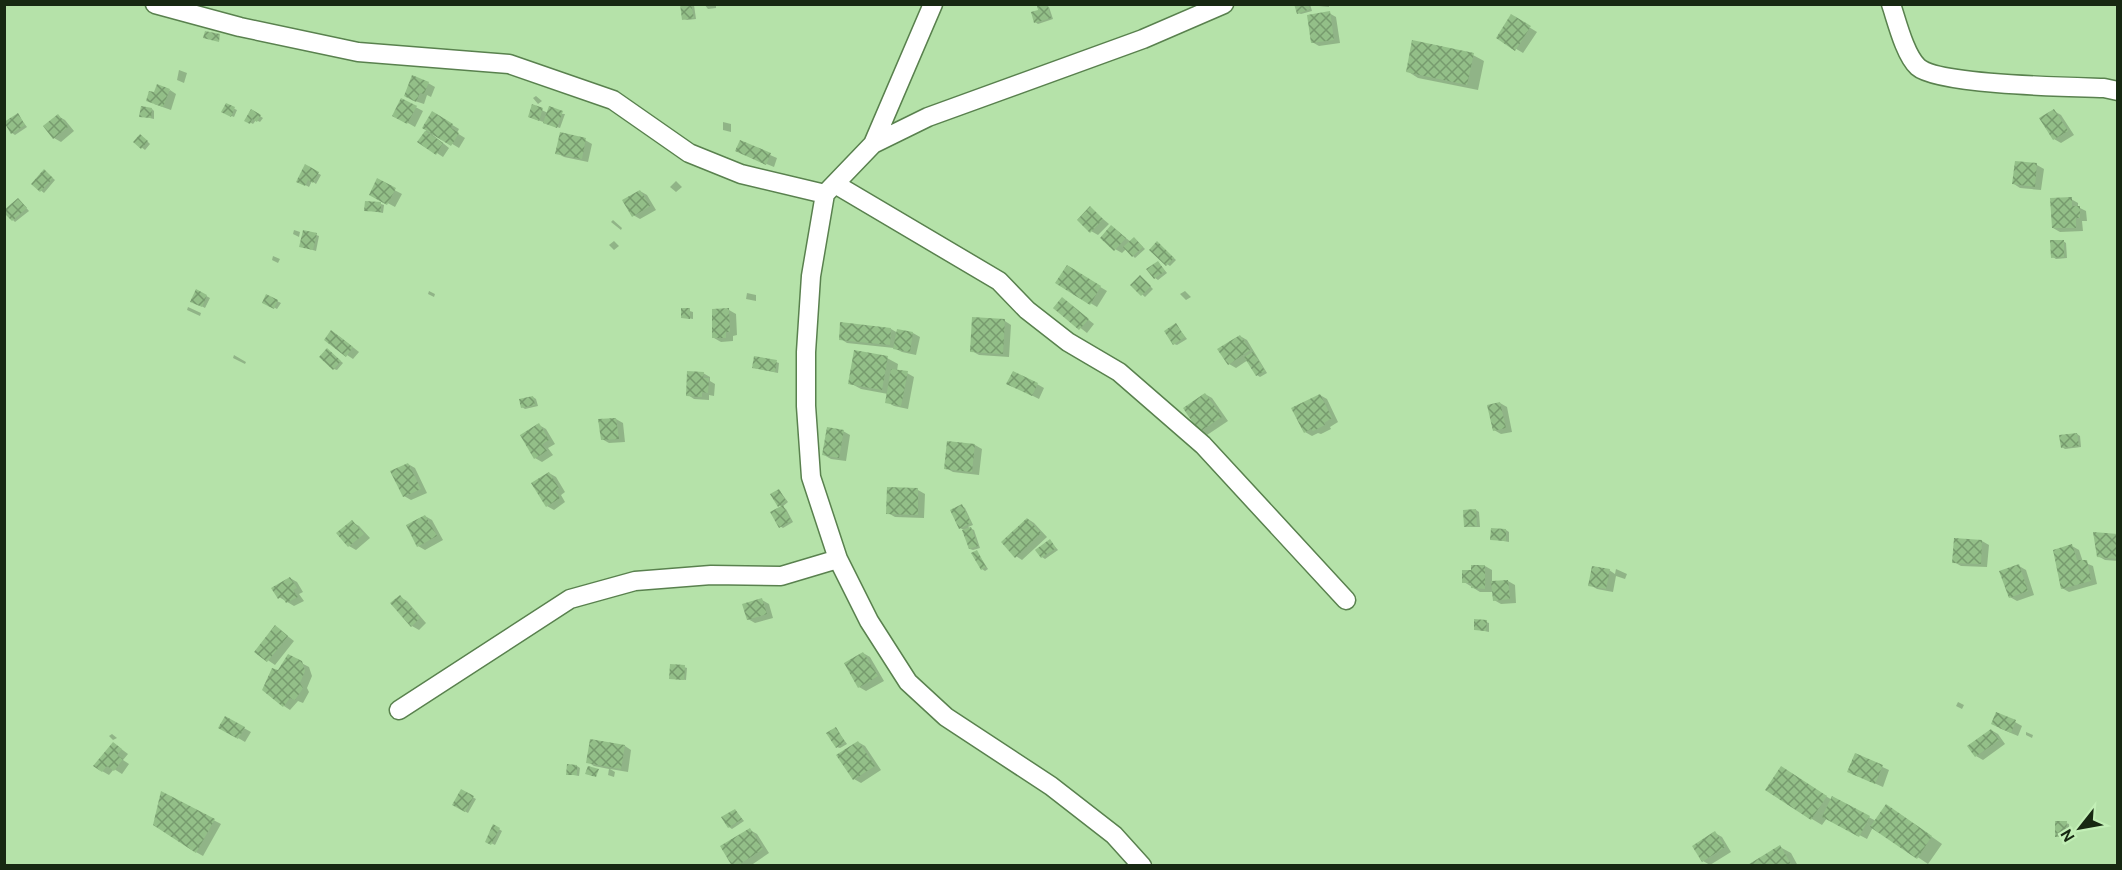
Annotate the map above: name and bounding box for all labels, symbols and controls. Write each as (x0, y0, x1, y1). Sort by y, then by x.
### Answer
north arrow (2050, 798, 2110, 858)
text: N (2057, 826, 2079, 845)

